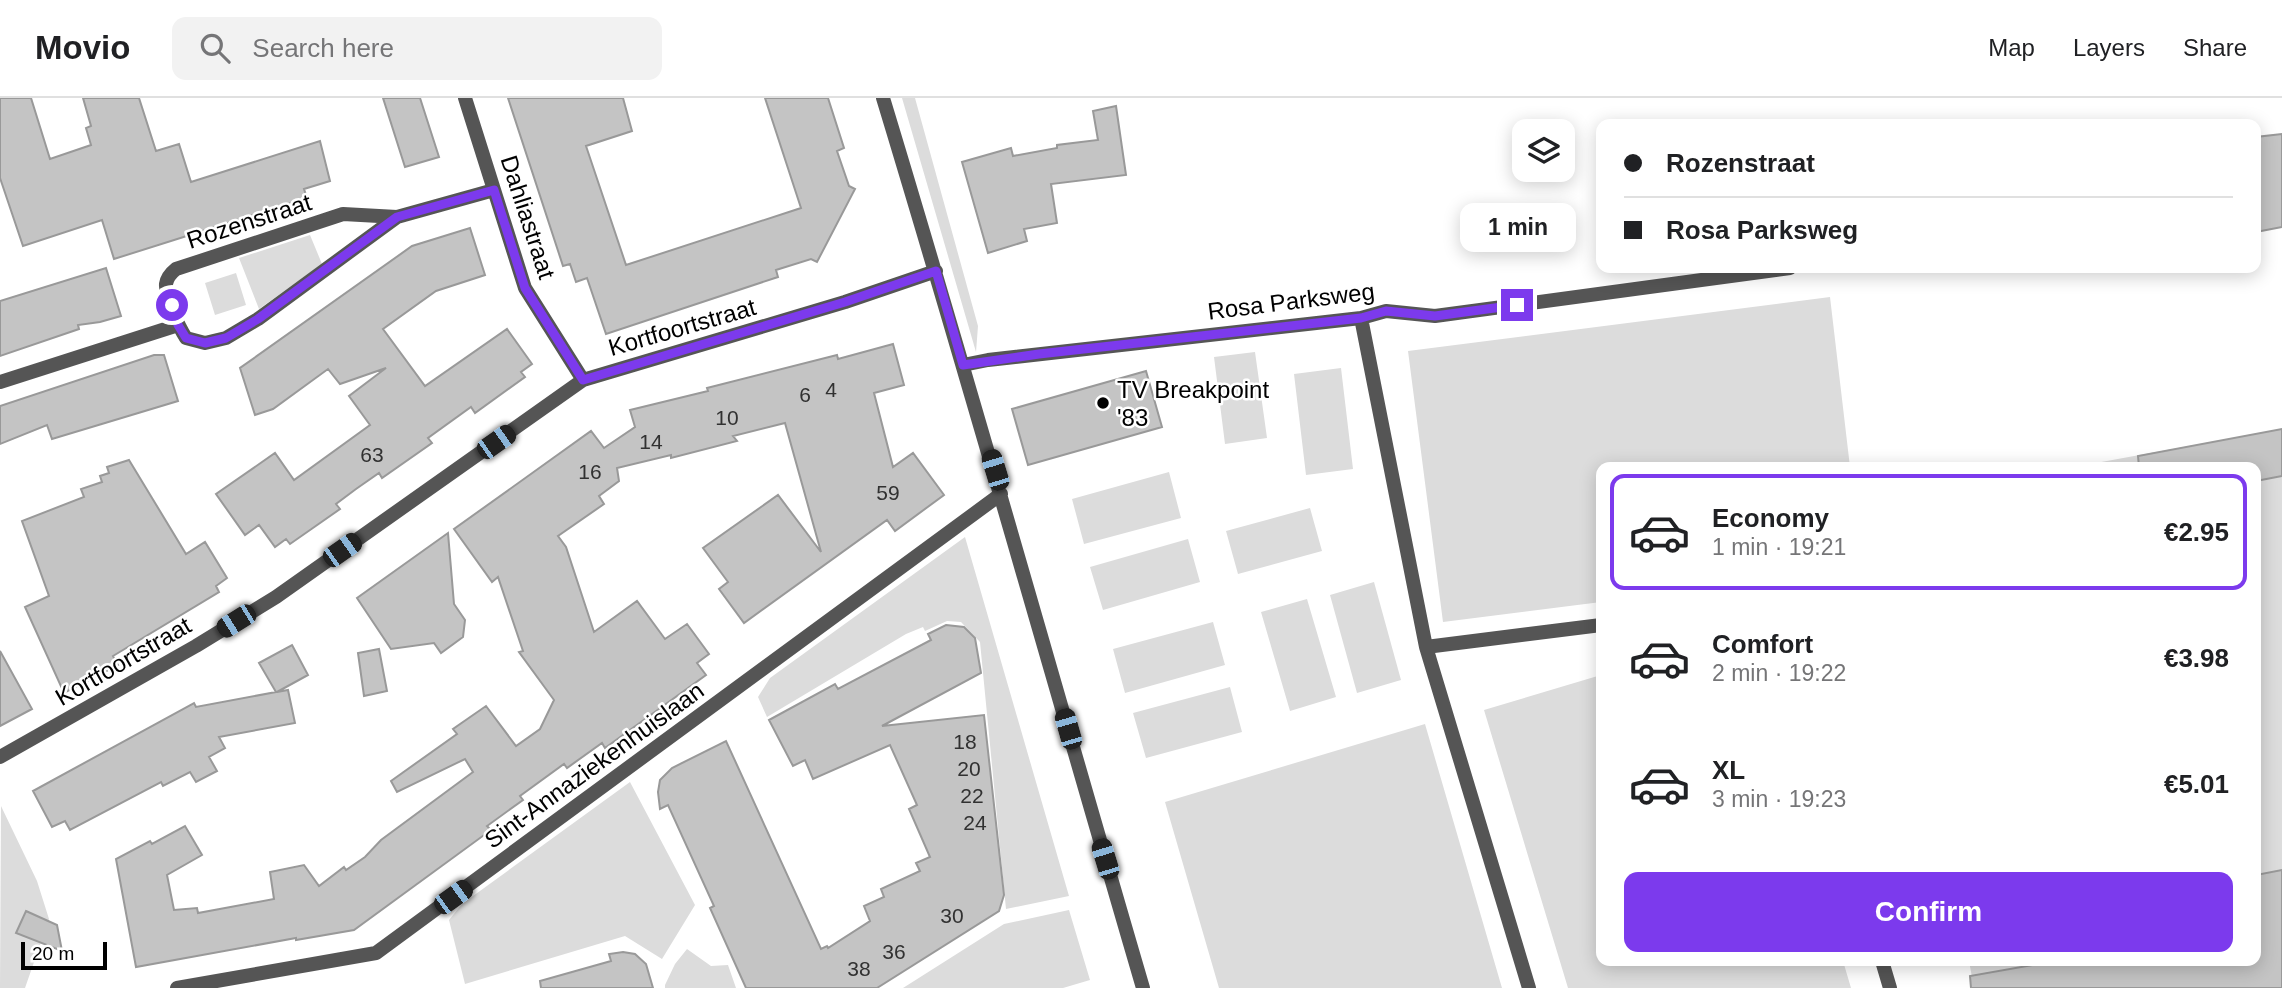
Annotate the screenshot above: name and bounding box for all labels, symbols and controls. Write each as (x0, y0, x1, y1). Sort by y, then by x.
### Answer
search box (172, 17, 662, 80)
text: Movio (35, 29, 130, 66)
icon: search (196, 29, 234, 67)
text: Search here (252, 33, 394, 63)
text: Map (1988, 34, 2035, 61)
text: Layers (2073, 34, 2145, 61)
text: Share (2183, 34, 2247, 61)
map controls (1512, 119, 1575, 182)
button: layers (1512, 119, 1575, 182)
text: Rozenstraat (1666, 148, 1815, 178)
street label: Dahliastraat (495, 152, 561, 282)
street label: Rozenstraat (183, 188, 315, 254)
callout: 1 min (1459, 204, 1575, 252)
text: 1 min (1488, 214, 1548, 240)
text: Rosa Parksweg (1666, 215, 1858, 245)
street label: Rosa Parksweg (1206, 277, 1376, 325)
route start (156, 289, 188, 321)
route end (1501, 289, 1533, 321)
street label: Kortfoortstraat (605, 293, 759, 361)
place label: TV Breakpoint '83 (1117, 376, 1269, 431)
house number: 4 (825, 378, 837, 401)
house number: 6 (799, 383, 811, 406)
marker: TV Breakpoint '83 (1095, 395, 1111, 411)
house number: 10 (715, 406, 739, 429)
car (473, 421, 520, 463)
house number: 14 (639, 430, 663, 453)
house number: 63 (360, 443, 384, 466)
car (979, 447, 1012, 493)
house number: 16 (578, 460, 602, 483)
house number: 59 (876, 481, 900, 504)
icon: car (1628, 501, 1691, 564)
text: Economy (1712, 503, 1829, 533)
text: €2.95 (2164, 517, 2229, 547)
car (319, 529, 366, 571)
text: 1 min · 19:21 (1712, 534, 1846, 560)
car (213, 601, 260, 641)
street label: Kortfoortstraat (50, 611, 196, 711)
icon: car (1628, 627, 1691, 690)
text: Comfort (1712, 629, 1813, 659)
text: €3.98 (2164, 643, 2229, 673)
text: 2 min · 19:22 (1712, 660, 1846, 686)
street label: Sint-Annaziekenhuislaan (479, 676, 709, 854)
car (1053, 706, 1084, 752)
house number: 18 (953, 730, 977, 753)
icon: car (1628, 753, 1691, 816)
text: XL (1712, 755, 1745, 785)
house number: 20 (957, 757, 981, 780)
text: €5.01 (2164, 769, 2229, 799)
house number: 22 (960, 784, 984, 807)
text: 3 min · 19:23 (1712, 786, 1846, 812)
house number: 24 (963, 811, 987, 834)
car (1089, 836, 1122, 882)
button: Confirm (1624, 872, 2233, 952)
car (430, 876, 477, 918)
house number: 30 (940, 904, 964, 927)
scale bar (21, 939, 107, 971)
house number: 36 (882, 940, 906, 963)
text: 20 m (32, 943, 74, 964)
house number: 38 (847, 957, 871, 980)

